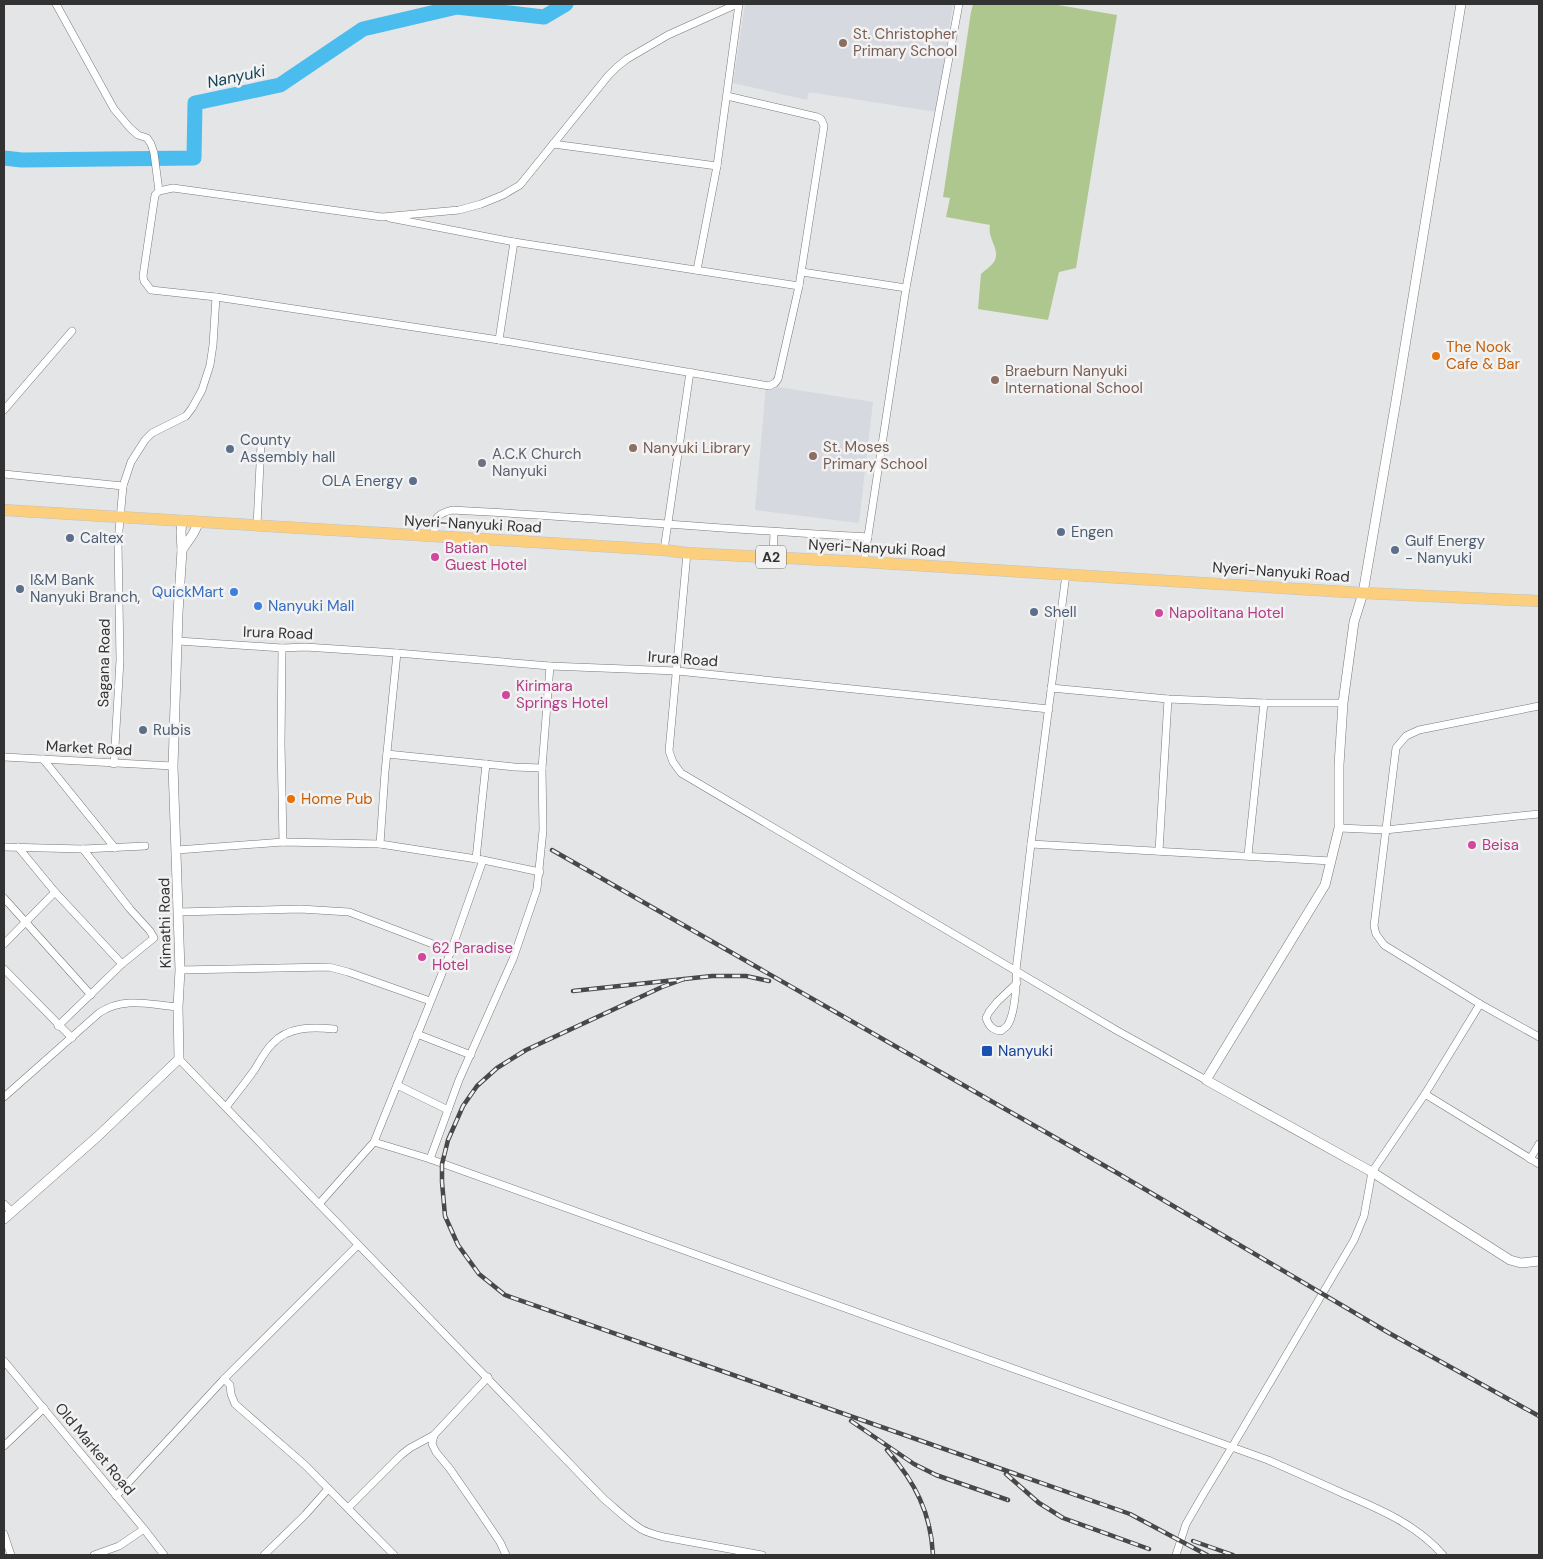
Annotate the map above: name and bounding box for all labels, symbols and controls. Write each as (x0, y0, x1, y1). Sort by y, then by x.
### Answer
place label: St. Christopher Primary School (853, 24, 957, 61)
marker: St. Christopher Primary School (837, 37, 849, 49)
water label: Nanyuki (205, 60, 268, 93)
place label: The Nook Cafe & Bar (1446, 337, 1520, 374)
marker: The Nook Cafe & Bar (1430, 350, 1442, 362)
place label: Braeburn Nanyuki International School (1005, 361, 1143, 398)
marker: Braeburn Nanyuki International School (989, 374, 1001, 386)
place label: County Assembly hall (240, 430, 335, 467)
place label: St. Moses Primary School (823, 437, 927, 474)
place label: Nanyuki Library (643, 438, 751, 458)
marker: Nanyuki Library (627, 442, 639, 454)
marker: County Assembly hall (224, 443, 236, 455)
place label: A.C.K Church Nanyuki (492, 444, 581, 481)
marker: St. Moses Primary School (807, 450, 819, 462)
marker: A.C.K Church Nanyuki (476, 457, 488, 469)
place label: OLA Energy (322, 471, 404, 491)
marker: OLA Energy (407, 475, 419, 487)
street label: Nyeri-Nanyuki Road (404, 510, 542, 538)
place label: Engen (1071, 522, 1113, 542)
marker: Engen (1055, 526, 1067, 538)
place label: Caltex (80, 528, 124, 548)
place label: Gulf Energy - Nanyuki (1405, 531, 1486, 568)
marker: Caltex (64, 532, 76, 544)
street label: Nyeri-Nanyuki Road (808, 534, 946, 562)
place label: Batian Guest Hotel (445, 538, 527, 575)
marker: Gulf Energy - Nanyuki (1389, 544, 1401, 556)
road number: A2 (756, 546, 786, 568)
marker: Batian Guest Hotel (429, 551, 441, 563)
street label: Nyeri-Nanyuki Road (1212, 557, 1350, 587)
place label: I&M Bank Nanyuki Branch, (30, 570, 141, 607)
place label: QuickMart (152, 582, 224, 602)
marker: I&M Bank Nanyuki Branch, (14, 583, 26, 595)
marker: QuickMart (228, 586, 240, 598)
place label: Nanyuki Mall (268, 596, 354, 616)
marker: Nanyuki Mall (252, 600, 264, 612)
place label: Shell (1044, 602, 1077, 622)
place label: Napolitana Hotel (1169, 603, 1284, 623)
marker: Shell (1028, 606, 1040, 618)
marker: Napolitana Hotel (1153, 607, 1165, 619)
street label: Sagana Road (93, 618, 115, 708)
street label: Irura Road (243, 622, 313, 644)
street label: Irura Road (647, 647, 719, 671)
place label: Kirimara Springs Hotel (516, 676, 608, 713)
marker: Kirimara Springs Hotel (500, 689, 512, 701)
place label: Rubis (153, 720, 191, 740)
marker: Rubis (137, 724, 149, 736)
street label: Market Road (45, 736, 133, 760)
place label: Home Pub (301, 789, 373, 809)
marker: Home Pub (285, 793, 297, 805)
place label: Beisa (1482, 835, 1519, 855)
marker: Beisa (1466, 839, 1478, 851)
street label: Kimathi Road (154, 877, 176, 969)
place label: 62 Paradise Hotel (432, 938, 513, 975)
marker: 62 Paradise Hotel (416, 951, 428, 963)
place label: Nanyuki (998, 1041, 1053, 1061)
marker: Nanyuki (980, 1044, 994, 1058)
street label: Old Market Road (50, 1399, 140, 1499)

